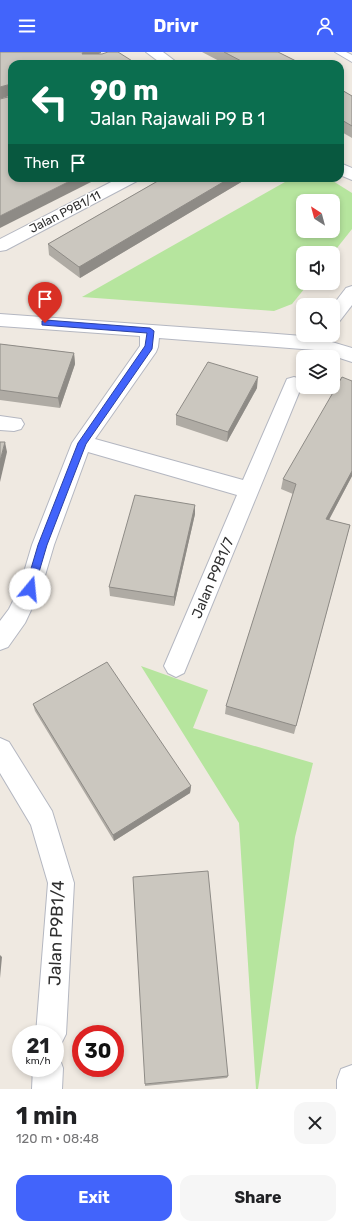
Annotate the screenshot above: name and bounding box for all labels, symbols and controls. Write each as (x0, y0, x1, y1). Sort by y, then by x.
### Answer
icon: menu (16, 15, 38, 37)
text: Drivr (153, 15, 199, 37)
icon: person (314, 15, 336, 37)
text: 90 m (90, 74, 159, 107)
icon: left (24, 76, 76, 128)
text: Jalan Rajawali P9 B 1 (90, 108, 265, 130)
icon: arrive (67, 152, 89, 174)
text: Then (24, 154, 59, 172)
street label: Jalan P9B1/11 (27, 188, 103, 236)
north arrow (296, 194, 340, 238)
map controls (296, 194, 340, 394)
button: sound (296, 246, 340, 290)
pin (28, 282, 62, 323)
icon: arrive (34, 288, 56, 310)
button: search (296, 298, 340, 342)
button: layers (296, 350, 340, 394)
street label: Jalan P9B1/7 (188, 535, 238, 621)
position arrow (9, 568, 51, 610)
street label: Jalan P9B1/4 (44, 880, 68, 986)
speed limit sign: 30 (72, 1025, 124, 1077)
text: 21 (27, 1034, 49, 1058)
text: km/h (26, 1055, 50, 1067)
text: 1 min (16, 1102, 77, 1130)
button: close (294, 1102, 336, 1144)
text: 120 m · 08:48 (16, 1131, 99, 1146)
button: Exit (16, 1175, 172, 1221)
button: Share (180, 1175, 336, 1221)

